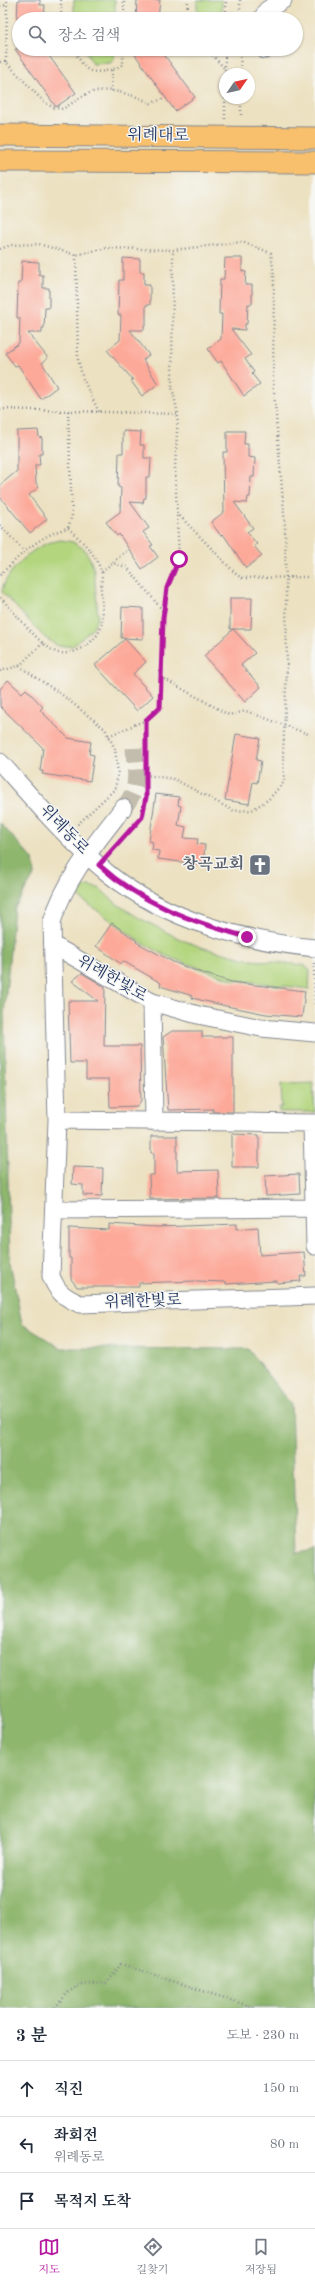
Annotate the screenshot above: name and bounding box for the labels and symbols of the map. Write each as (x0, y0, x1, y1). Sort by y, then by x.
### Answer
north arrow (219, 68, 255, 104)
street label: 위례대로 (127, 126, 190, 145)
route start (170, 550, 188, 568)
street label: 위례동로 (37, 802, 92, 858)
church icon: 창곡교회 (247, 852, 273, 878)
place label: 창곡교회 (182, 854, 244, 873)
route end (238, 928, 256, 946)
street label: 위례한빛로 (75, 951, 151, 1006)
street label: 위례한빛로 (104, 1291, 182, 1311)

